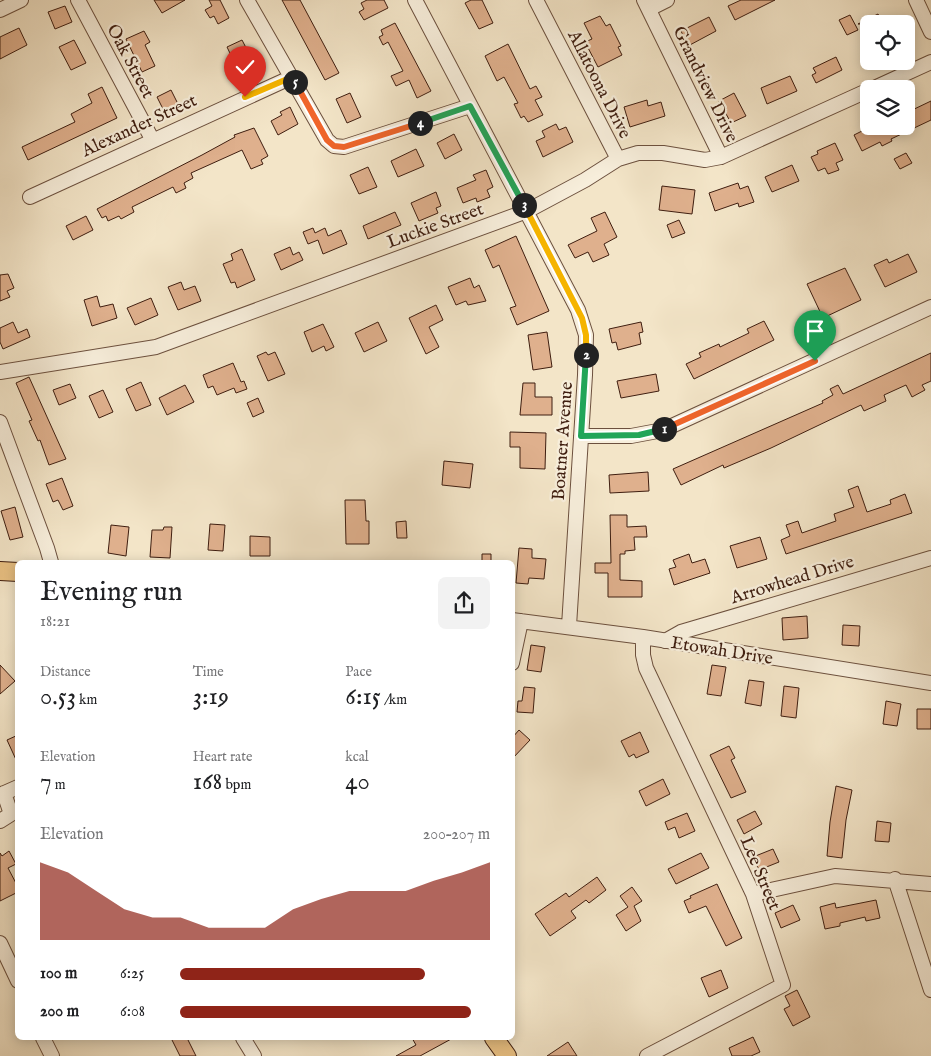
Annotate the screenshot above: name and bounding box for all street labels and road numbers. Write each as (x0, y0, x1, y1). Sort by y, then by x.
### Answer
street label: Oak Street (101, 21, 159, 103)
street label: Grandview Drive (667, 23, 743, 147)
street label: Allatoona Drive (561, 26, 636, 143)
street label: Alexander Street (77, 90, 201, 164)
street label: Luckie Street (384, 198, 487, 255)
street label: Boatner Avenue (548, 381, 579, 501)
street label: Arrowhead Drive (727, 551, 857, 610)
street label: Etowah Drive (669, 632, 774, 671)
street label: Lee Street (734, 833, 785, 914)

